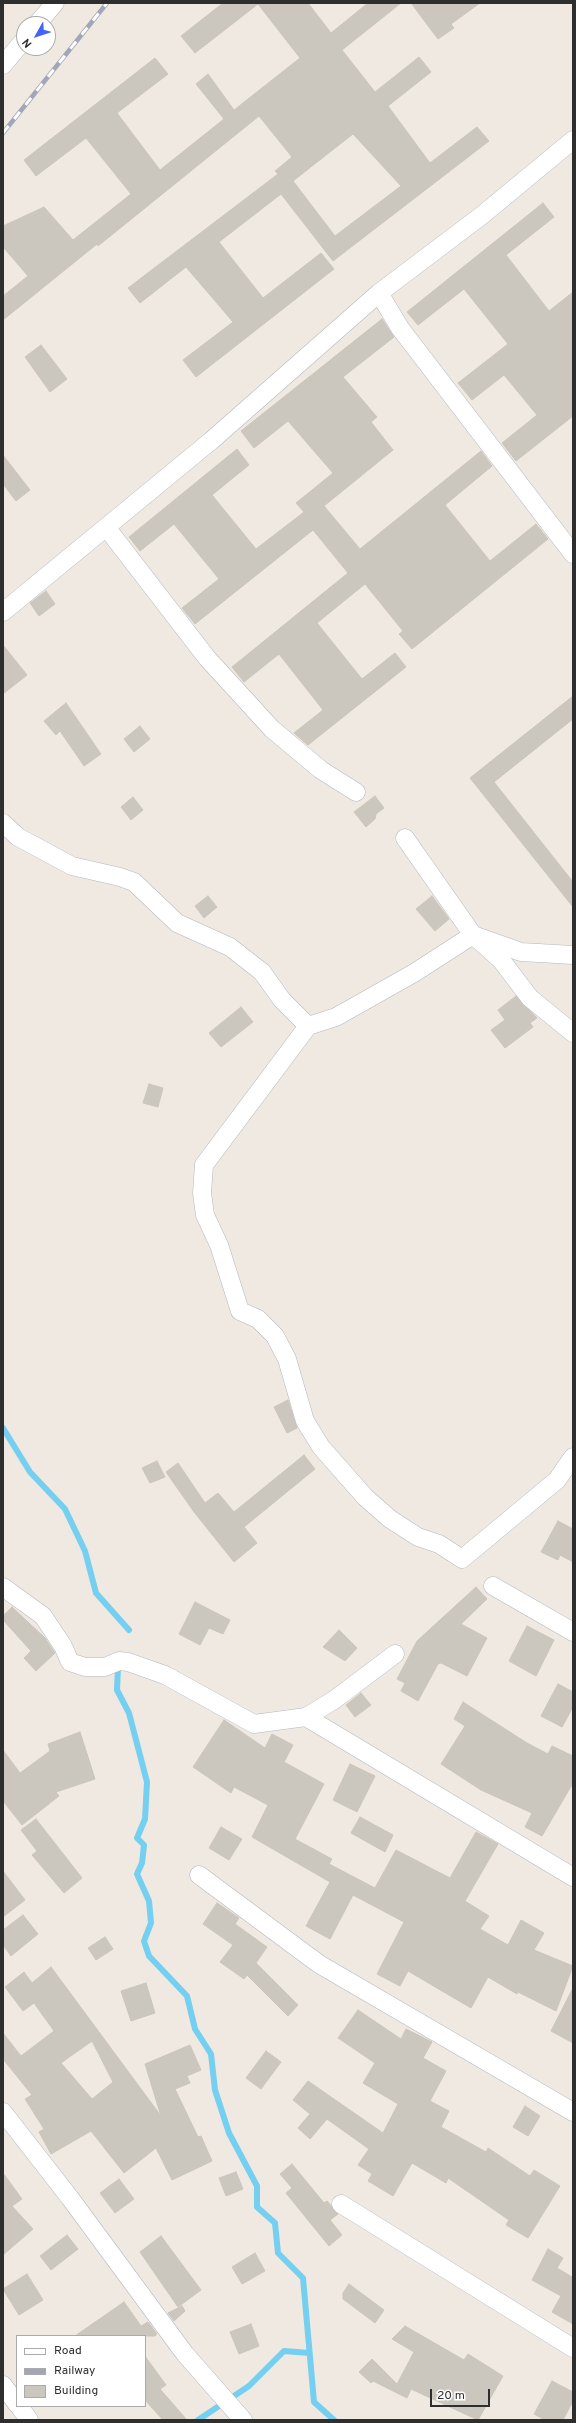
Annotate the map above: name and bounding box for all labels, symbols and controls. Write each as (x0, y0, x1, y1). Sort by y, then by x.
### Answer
north arrow (16, 16, 56, 56)
text: N (20, 35, 35, 50)
legend (16, 2335, 146, 2407)
text: Road (54, 2343, 82, 2359)
text: Railway (54, 2363, 95, 2379)
scale bar (432, 2381, 492, 2407)
text: Building (54, 2383, 98, 2399)
text: 20 m (437, 2388, 465, 2404)

